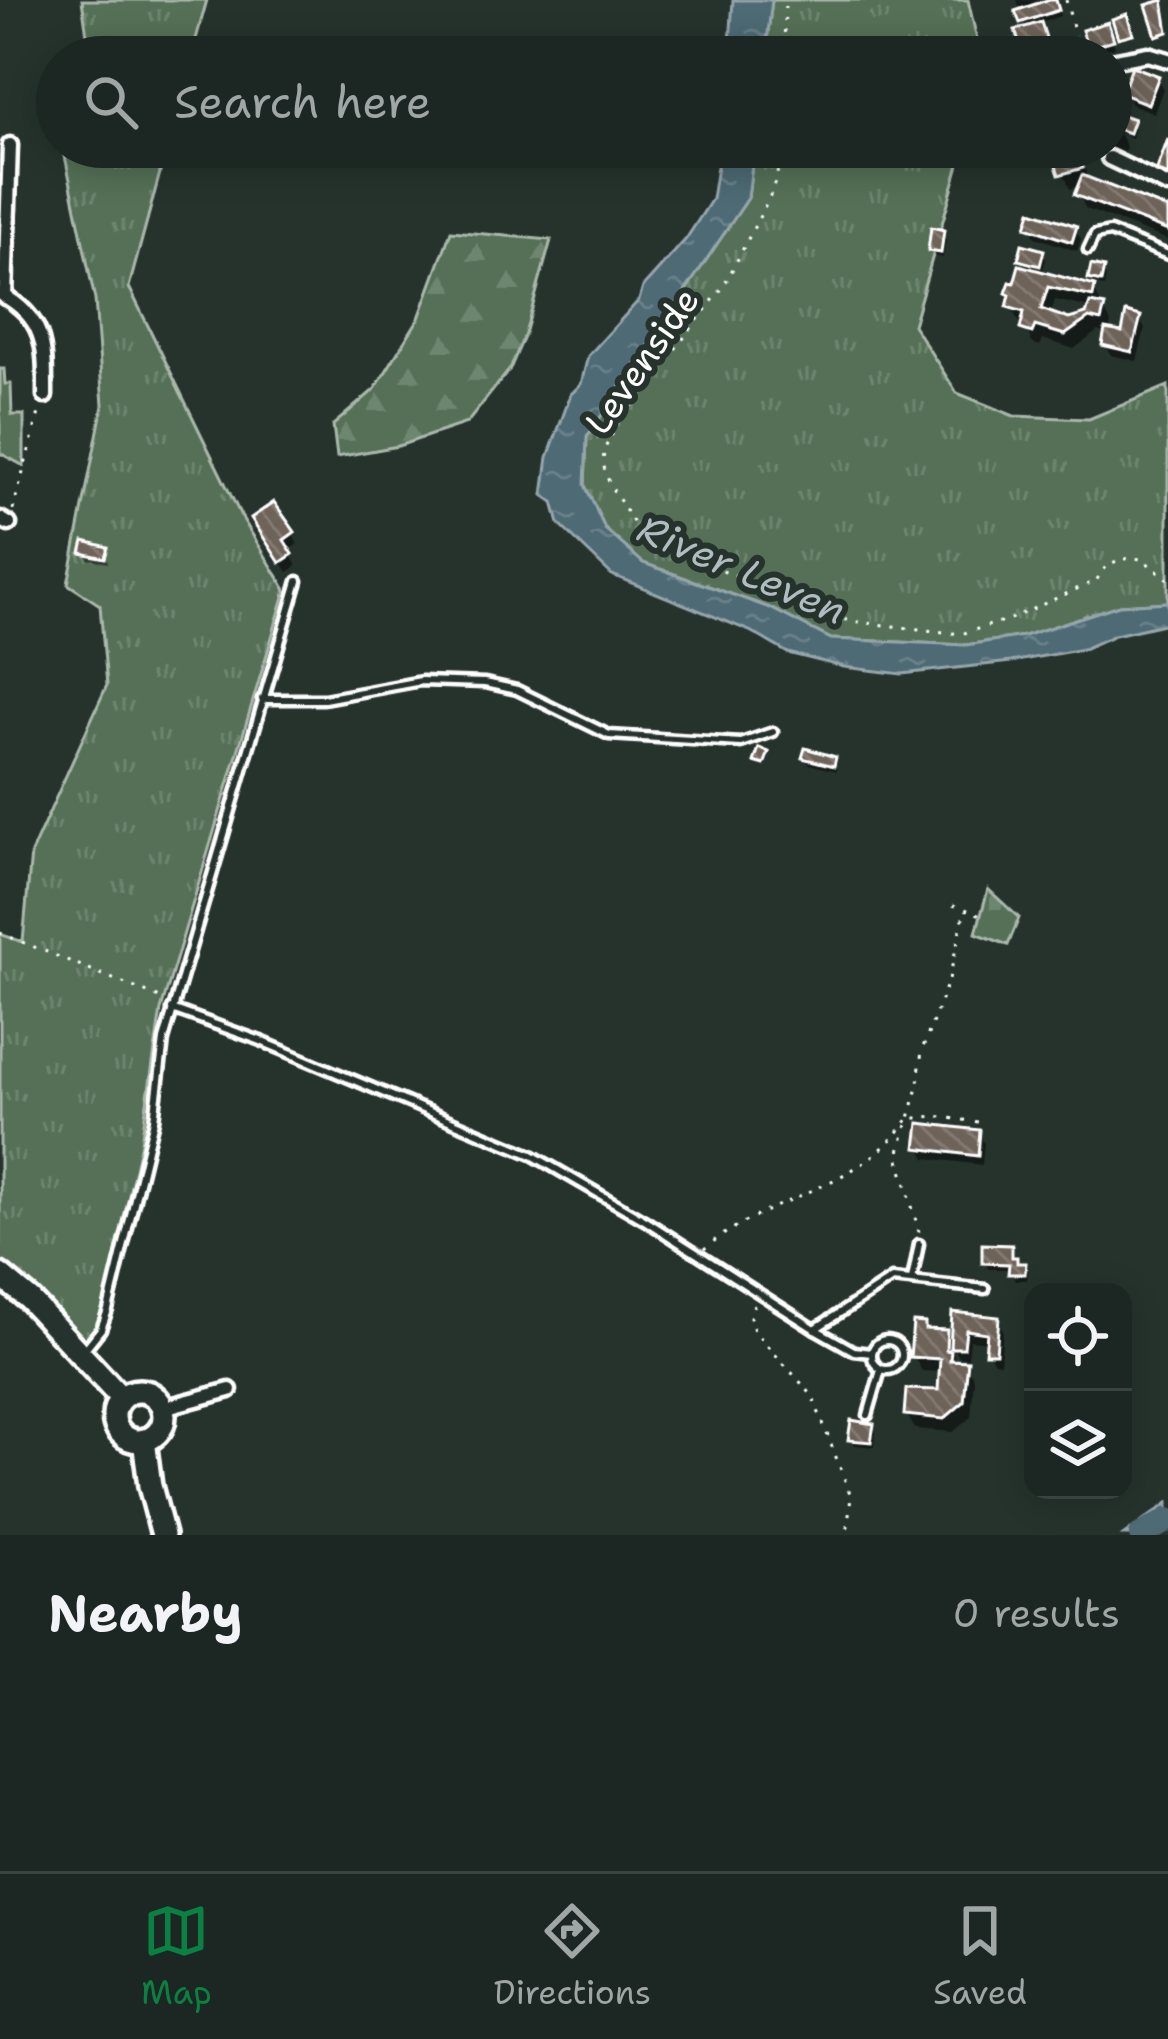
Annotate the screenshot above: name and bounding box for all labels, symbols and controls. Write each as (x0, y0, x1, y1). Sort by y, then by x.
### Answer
search box (36, 36, 1132, 168)
icon: search (78, 69, 144, 135)
text: Search here (174, 72, 431, 132)
street label: Levenside (573, 278, 711, 444)
water label: River Leven (630, 502, 854, 636)
map controls (1024, 1283, 1132, 1499)
button: locate (1024, 1283, 1132, 1391)
button: layers (1024, 1391, 1132, 1499)
text: Nearby (48, 1579, 243, 1647)
text: 0 results (953, 1587, 1120, 1639)
tab: Map (141, 1898, 212, 2015)
tab: Directions (494, 1898, 651, 2015)
tab: Saved (933, 1898, 1027, 2015)

